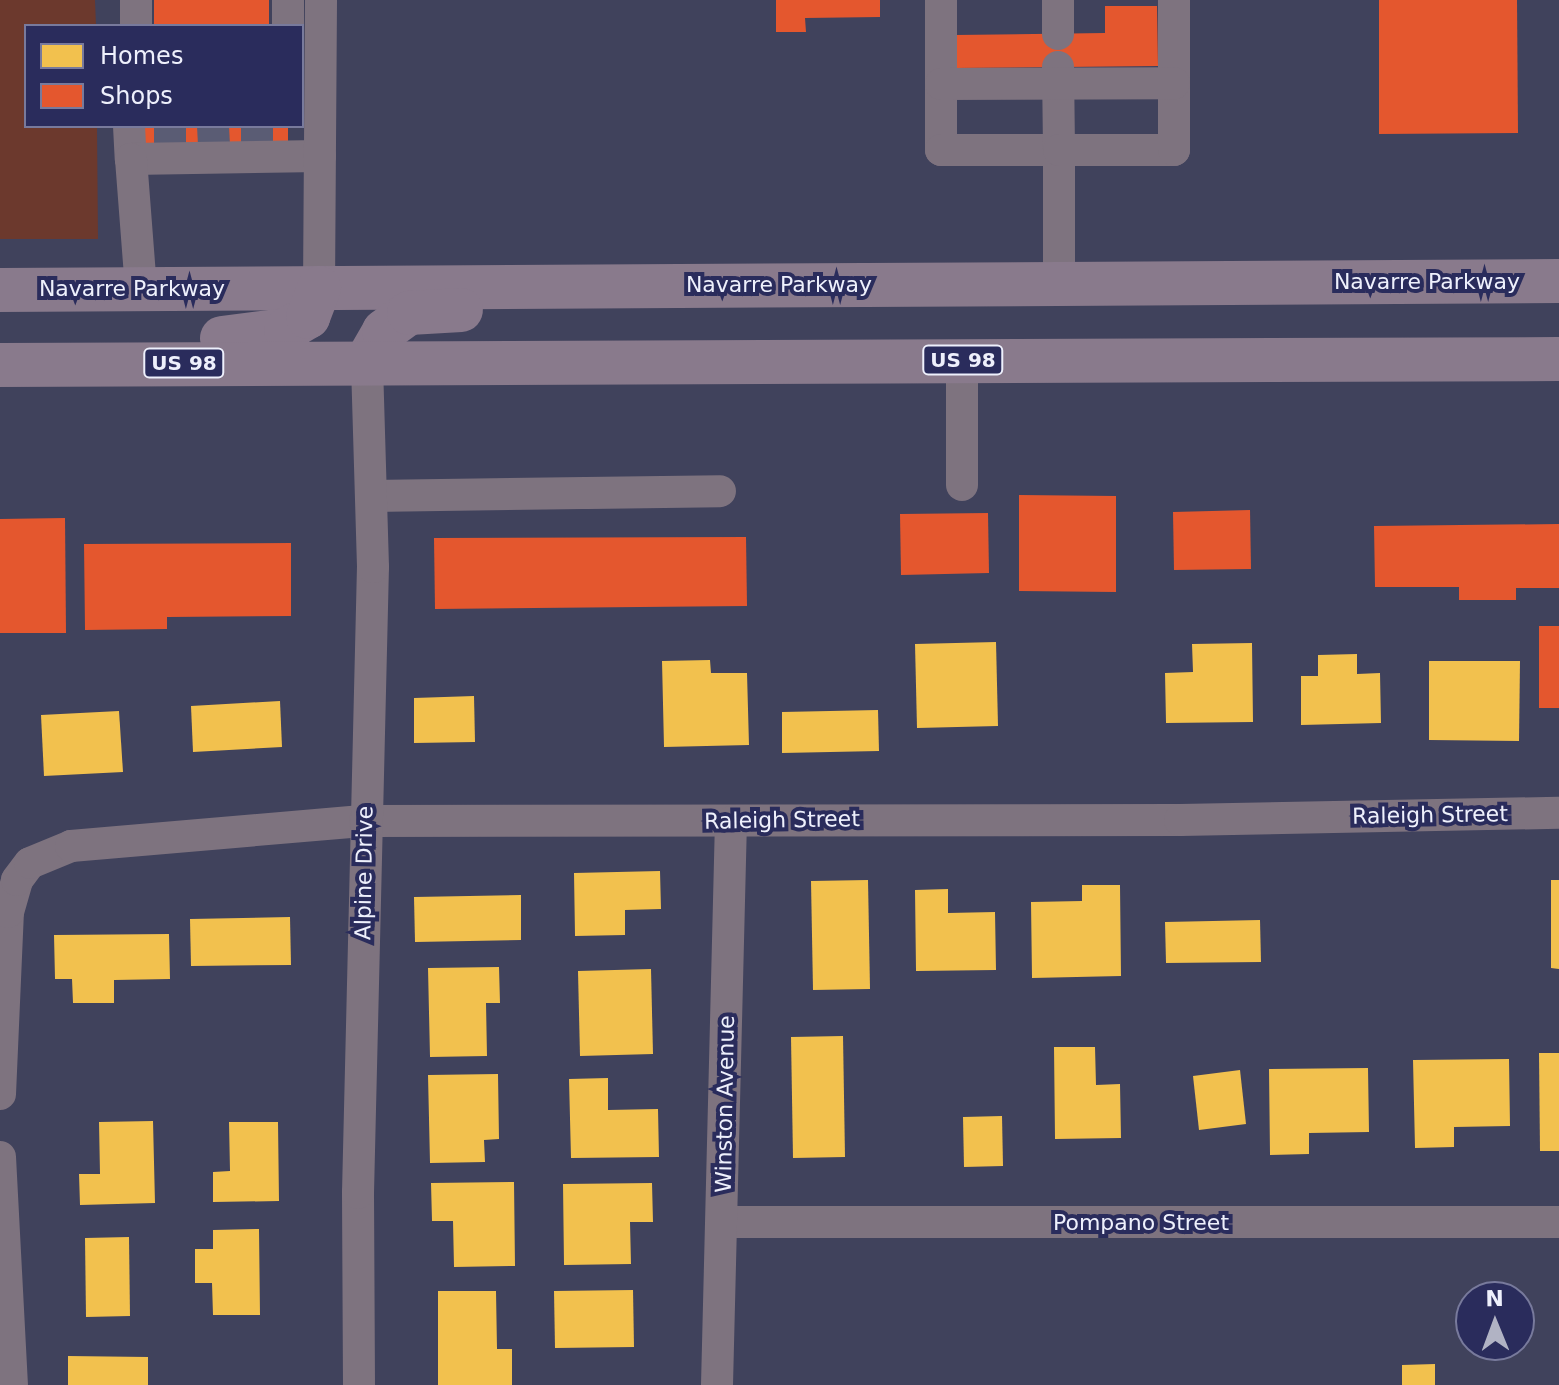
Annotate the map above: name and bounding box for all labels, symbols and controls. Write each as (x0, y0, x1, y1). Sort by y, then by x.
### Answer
legend (24, 24, 304, 128)
text: Homes (100, 42, 183, 70)
text: Shops (100, 82, 173, 110)
street label: Navarre Parkway (1334, 269, 1520, 295)
street label: Navarre Parkway (686, 272, 872, 298)
street label: Navarre Parkway (39, 276, 225, 302)
road number: US 98 (921, 344, 1005, 376)
road number: US 98 (142, 347, 226, 379)
street label: Raleigh Street (1352, 800, 1508, 830)
street label: Raleigh Street (704, 805, 860, 835)
street label: Alpine Drive (350, 806, 378, 940)
street label: Winston Avenue (710, 1015, 740, 1193)
street label: Pompano Street (1053, 1210, 1229, 1236)
north arrow (1455, 1281, 1535, 1361)
text: N (1485, 1286, 1504, 1311)

